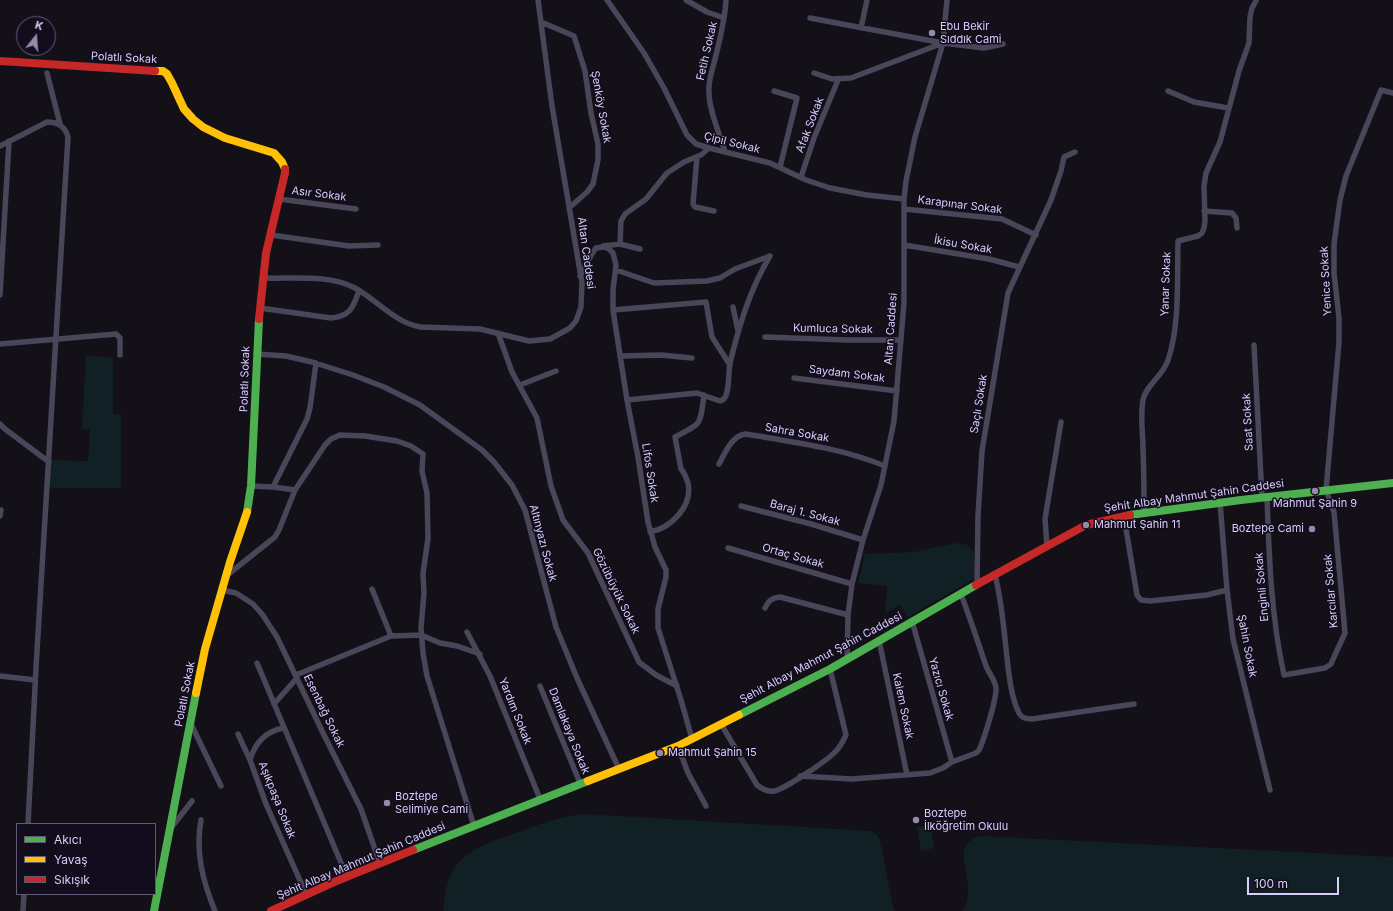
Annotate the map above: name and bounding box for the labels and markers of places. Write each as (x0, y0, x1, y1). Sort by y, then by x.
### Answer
place label: Ebu Bekir Sıddık Cami (940, 20, 1001, 46)
marker: Ebu Bekir Sıddık Cami (927, 28, 937, 38)
marker: Mahmut Şahin 9 (1310, 486, 1320, 496)
place label: Mahmut Şahin 9 (1273, 497, 1357, 511)
place label: Mahmut Şahin 11 (1094, 518, 1180, 532)
marker: Mahmut Şahin 11 (1081, 520, 1091, 530)
place label: Boztepe Cami (1232, 522, 1304, 536)
marker: Boztepe Cami (1307, 524, 1317, 534)
place label: Mahmut Şahin 15 (668, 746, 757, 760)
marker: Mahmut Şahin 15 (655, 748, 665, 758)
place label: Boztepe Selimiye Cami (395, 790, 468, 816)
marker: Boztepe Selimiye Cami (382, 798, 392, 808)
place label: Boztepe İlköğretim Okulu (924, 807, 1008, 833)
marker: Boztepe İlköğretim Okulu (911, 815, 921, 825)

